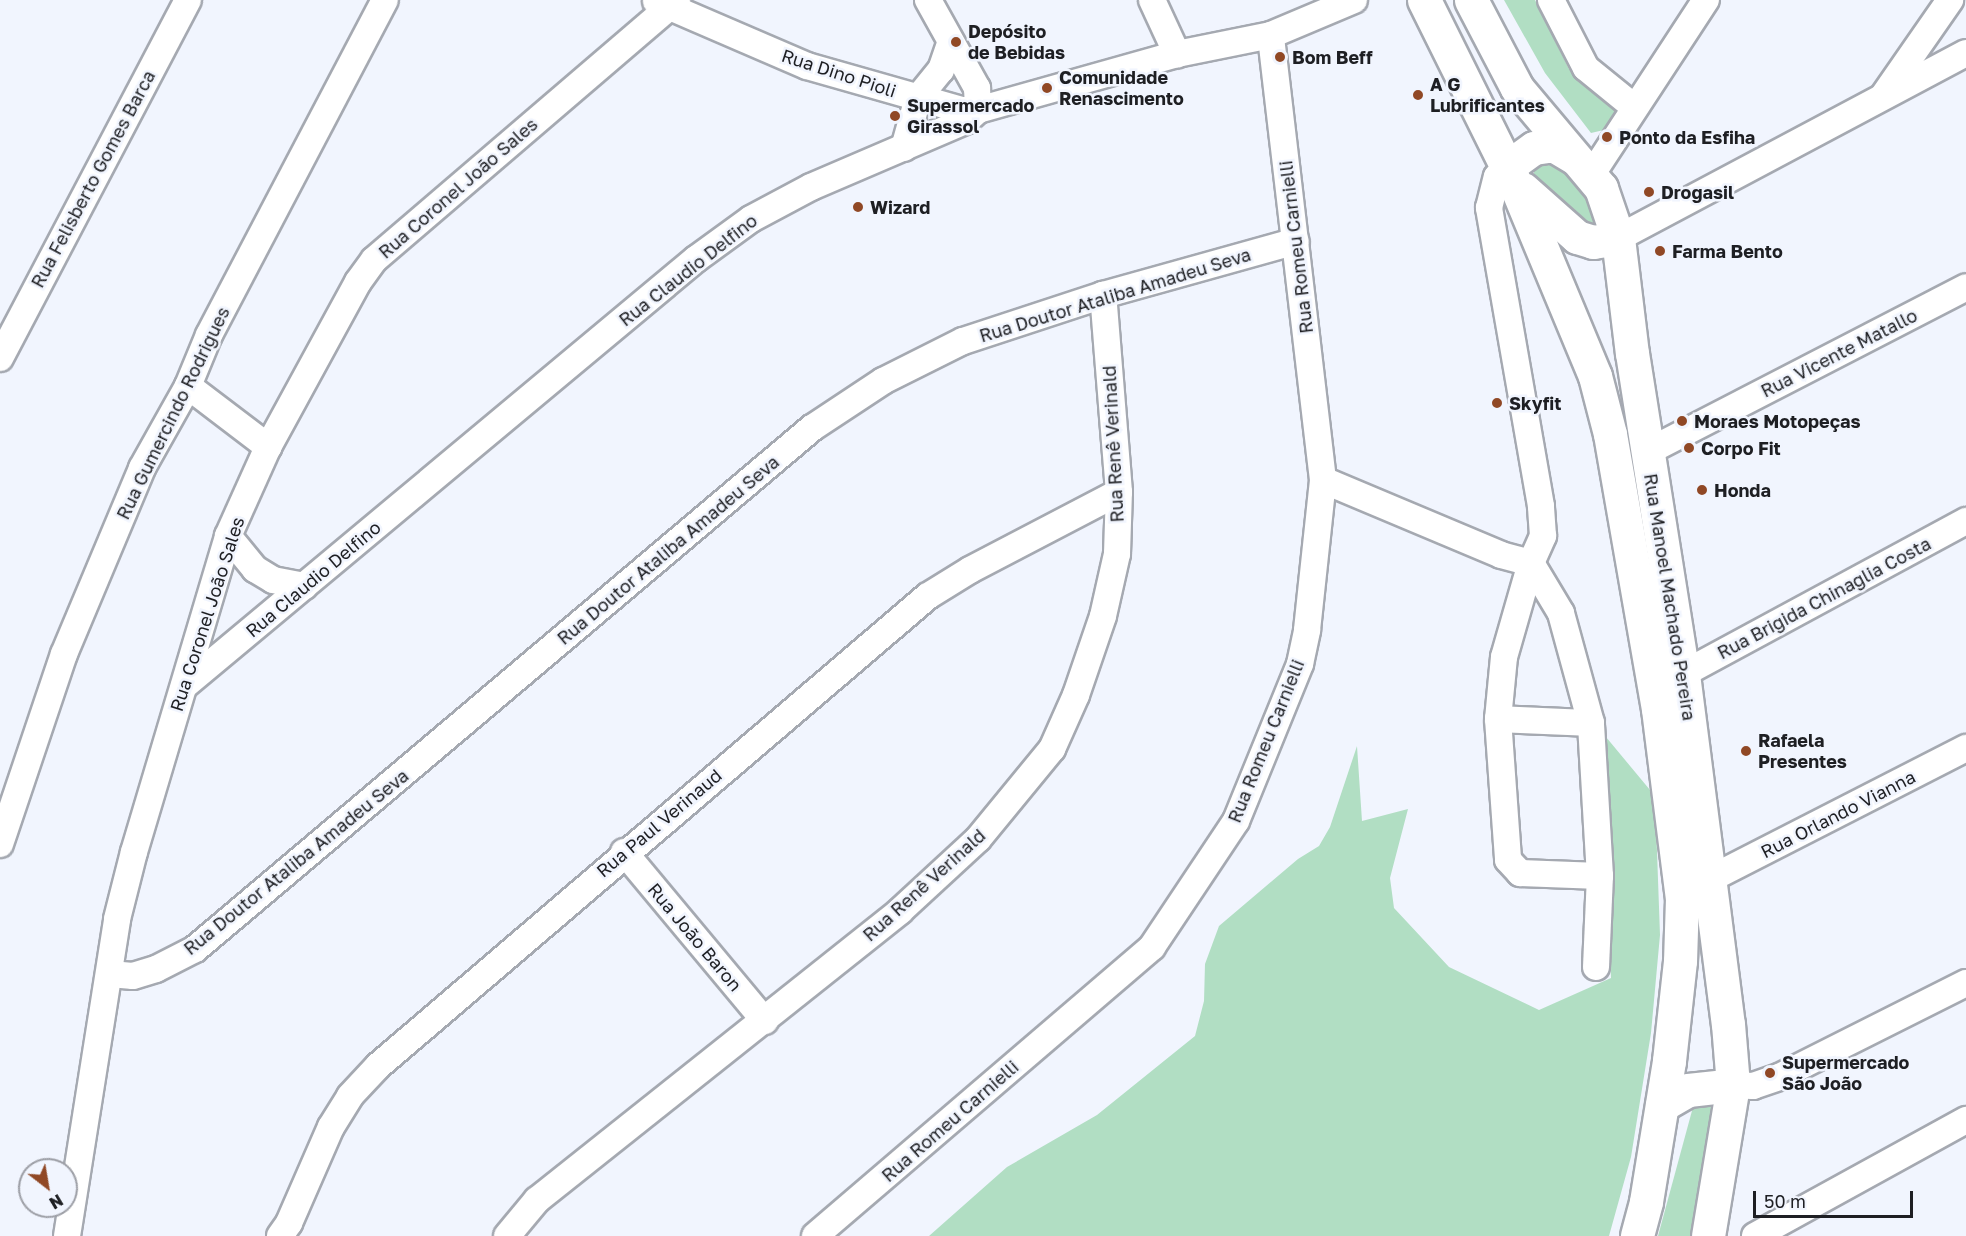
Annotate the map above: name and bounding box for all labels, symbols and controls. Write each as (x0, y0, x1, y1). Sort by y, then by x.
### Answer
place label: Depósito de Bebidas (968, 21, 1065, 63)
marker: Depósito de Bebidas (949, 35, 963, 49)
street label: Rua Dino Pioli (779, 44, 899, 102)
place label: Bom Beff (1292, 46, 1372, 68)
marker: Bom Beff (1273, 50, 1287, 64)
street label: Rua Felisberto Gomes Barca (26, 67, 160, 291)
place label: Comunidade Renascimento (1059, 67, 1184, 110)
place label: A G Lubrificantes (1430, 74, 1545, 116)
marker: Comunidade Renascimento (1040, 81, 1054, 95)
marker: A G Lubrificantes (1411, 88, 1425, 102)
place label: Supermercado Girassol (907, 95, 1034, 138)
marker: Supermercado Girassol (888, 109, 902, 123)
street label: Rua Coronel João Sales (374, 113, 542, 263)
place label: Ponto da Esfiha (1619, 126, 1755, 148)
marker: Ponto da Esfiha (1600, 130, 1614, 144)
street label: Rua Romeu Carnielli (1275, 159, 1317, 335)
place label: Drogasil (1661, 181, 1734, 203)
marker: Drogasil (1642, 185, 1656, 199)
place label: Wizard (870, 196, 930, 218)
marker: Wizard (851, 200, 865, 214)
street label: Rua Claudio Delfino (615, 209, 761, 331)
place label: Farma Bento (1672, 240, 1783, 262)
street label: Rua Doutor Ataliba Amadeu Seva (977, 243, 1253, 347)
marker: Farma Bento (1653, 244, 1667, 258)
street label: Rua Gumercindo Rodrigues (112, 303, 234, 523)
street label: Rua Vicente Matallo (1757, 304, 1921, 402)
street label: Rua Renê Verinald (1098, 365, 1128, 523)
place label: Skyfit (1509, 392, 1561, 414)
marker: Skyfit (1490, 396, 1504, 410)
place label: Moraes Motopeças (1694, 410, 1861, 432)
marker: Moraes Motopeças (1675, 414, 1689, 428)
place label: Corpo Fit (1701, 437, 1781, 459)
marker: Corpo Fit (1682, 441, 1696, 455)
street label: Rua Doutor Ataliba Amadeu Seva (553, 451, 783, 649)
street label: Rua Manoel Machado Pereira (1640, 472, 1700, 722)
place label: Honda (1714, 479, 1771, 501)
marker: Honda (1695, 483, 1709, 497)
street label: Rua Coronel João Sales (165, 514, 249, 714)
street label: Rua Claudio Delfino (241, 516, 385, 642)
street label: Rua Brigida Chinaglia Costa (1714, 532, 1934, 664)
street label: Rua Romeu Carnielli (1223, 656, 1309, 826)
place label: Rafaela Presentes (1758, 730, 1847, 772)
marker: Rafaela Presentes (1739, 744, 1753, 758)
street label: Rua Paul Verinaud (592, 764, 726, 882)
street label: Rua Doutor Ataliba Amadeu Seva (179, 765, 413, 959)
street label: Rua Orlando Vianna (1757, 766, 1919, 862)
street label: Rua Renê Verinald (858, 824, 990, 946)
street label: Rua João Baron (643, 878, 747, 996)
place label: Supermercado São João (1782, 1052, 1909, 1094)
street label: Rua Romeu Carnielli (877, 1056, 1023, 1186)
marker: Supermercado São João (1763, 1066, 1777, 1080)
north arrow (18, 1158, 78, 1218)
scale bar (1756, 1179, 1916, 1217)
text: N (46, 1190, 67, 1213)
text: 50 m (1764, 1190, 1806, 1212)

